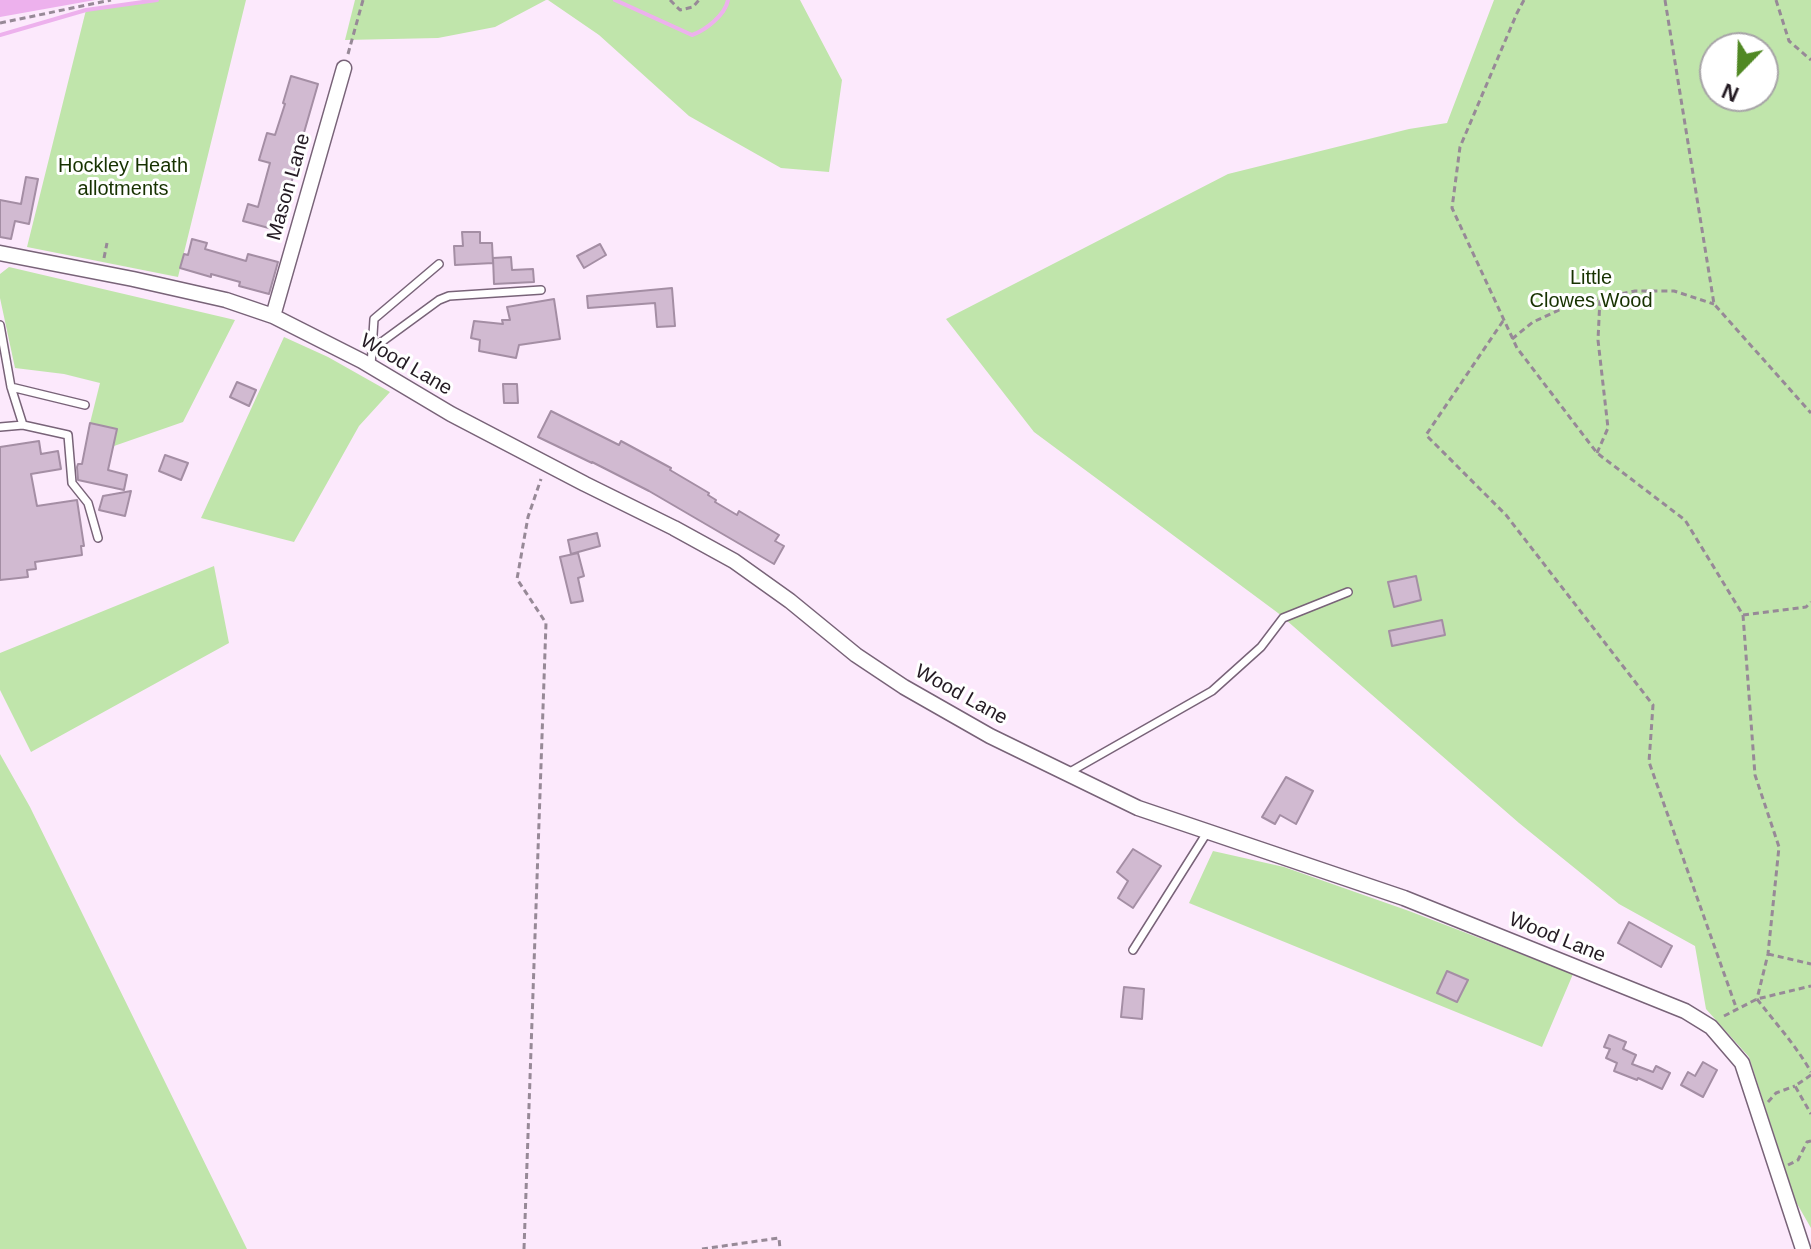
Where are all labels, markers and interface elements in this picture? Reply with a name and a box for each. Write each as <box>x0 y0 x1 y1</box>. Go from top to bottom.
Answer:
north arrow <box>1699 32 1779 112</box>
text: N <box>1718 78 1742 107</box>
street label: Mason Lane <box>262 131 316 243</box>
park label: Hockley Heath allotments <box>58 154 188 201</box>
park label: Little Clowes Wood <box>1529 266 1653 313</box>
street label: Wood Lane <box>356 329 456 401</box>
street label: Wood Lane <box>911 660 1011 730</box>
street label: Wood Lane <box>1505 908 1609 968</box>

